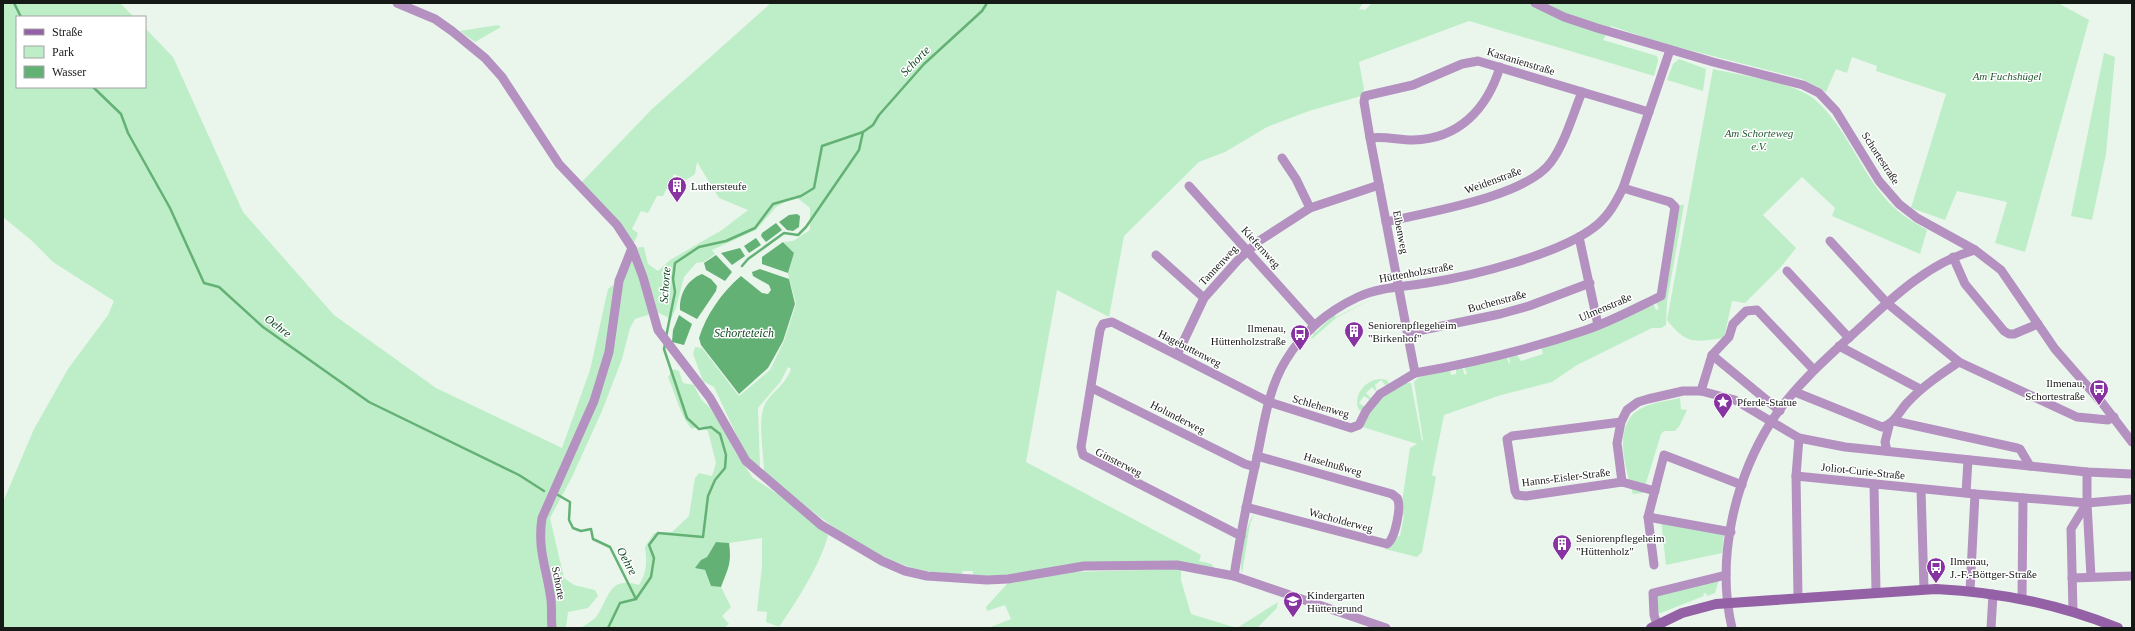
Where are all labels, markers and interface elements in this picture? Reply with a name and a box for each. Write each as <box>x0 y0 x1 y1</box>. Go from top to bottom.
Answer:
legend <box>16 16 146 88</box>
text: Straße <box>52 25 83 39</box>
water label: Schorte <box>897 42 933 79</box>
text: Park <box>52 45 74 59</box>
street label: Kastanienstraße <box>1486 45 1556 77</box>
text: Wasser <box>52 65 86 79</box>
park label: Am Fuchshügel <box>1972 70 2041 82</box>
park label: Am Schorteweg e.V. <box>1724 127 1794 152</box>
street label: Schortestraße <box>1860 130 1902 186</box>
street label: Weidenstraße <box>1463 164 1523 196</box>
building icon: Luthersteufe <box>666 175 688 203</box>
place label: Luthersteufe <box>691 180 747 192</box>
street label: Eibenweg <box>1391 209 1411 255</box>
street label: Kiefernweg <box>1239 224 1283 271</box>
street label: Tannenweg <box>1196 242 1240 288</box>
street label: Hüttenholzstraße <box>1378 260 1454 284</box>
water label: Schorte <box>656 265 674 304</box>
street label: Buchenstraße <box>1467 287 1528 315</box>
street label: Ulmenstraße <box>1577 290 1633 324</box>
water label: Oehre <box>262 312 295 341</box>
place label: Seniorenpflegeheim "Birkenhof" <box>1368 319 1457 344</box>
building icon: Seniorenpflegeheim "Birkenhof" <box>1343 320 1365 348</box>
place label: Ilmenau, Hüttenholzstraße <box>1211 322 1286 347</box>
bus stop icon: Ilmenau, Hüttenholzstraße <box>1289 323 1311 351</box>
water label: Schorteteich <box>714 326 774 340</box>
street label: Hagebuttenweg <box>1157 327 1224 369</box>
place label: Ilmenau, Schortestraße <box>2025 377 2085 402</box>
bus stop icon: Ilmenau, Schortestraße <box>2088 378 2110 406</box>
place icon: Pferde-Statue <box>1712 391 1734 419</box>
street label: Schlehenweg <box>1291 392 1351 420</box>
place label: Pferde-Statue <box>1737 396 1797 408</box>
street label: Holunderweg <box>1149 398 1208 436</box>
street label: Ginsterweg <box>1094 445 1145 479</box>
street label: Haselnußweg <box>1303 450 1364 478</box>
street label: Joliot-Curie-Straße <box>1820 461 1906 481</box>
street label: Hanns-Eisler-Straße <box>1521 466 1611 488</box>
street label: Wacholderweg <box>1308 506 1375 534</box>
place label: Seniorenpflegeheim "Hüttenholz" <box>1576 532 1665 557</box>
building icon: Seniorenpflegeheim "Hüttenholz" <box>1551 533 1573 561</box>
water label: Oehre <box>614 545 640 578</box>
place label: Ilmenau, J.-F.-Böttger-Straße <box>1950 555 2037 580</box>
bus stop icon: Ilmenau, J.-F.-Böttger-Straße <box>1925 556 1947 584</box>
street label: Schorte <box>550 565 568 601</box>
place label: Kindergarten Hüttengrund <box>1307 589 1365 614</box>
school or university icon: Kindergarten Hüttengrund <box>1282 590 1304 618</box>

